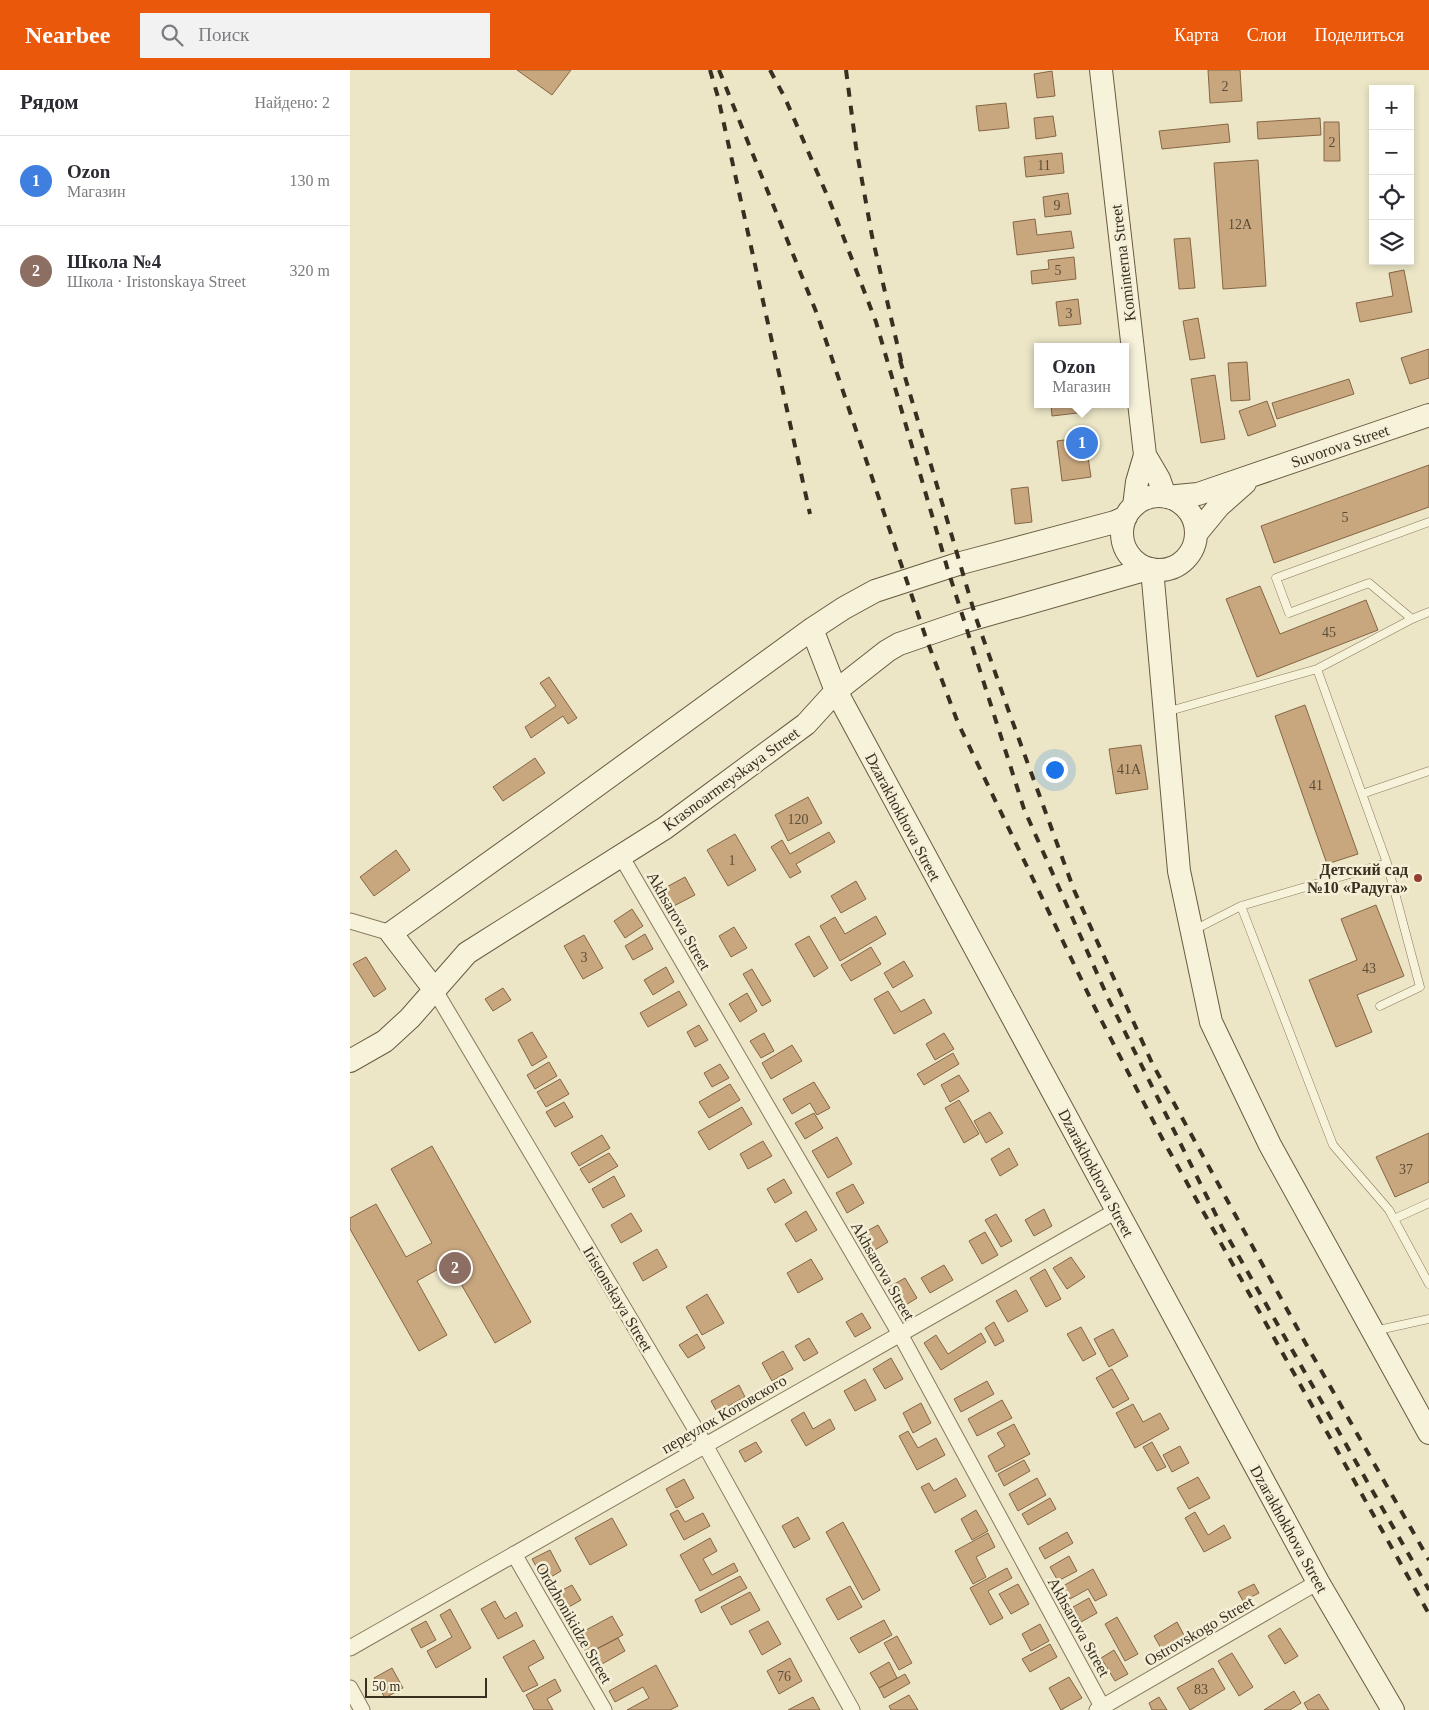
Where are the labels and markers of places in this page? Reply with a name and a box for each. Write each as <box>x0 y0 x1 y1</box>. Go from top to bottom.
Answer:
pin: 1 <box>1066 424 1098 462</box>
place label: Детский сад №10 «Радуга» <box>1307 861 1408 897</box>
marker: Детский сад №10 «Радуга» <box>1412 872 1424 884</box>
pin: 2 <box>439 1249 471 1287</box>

